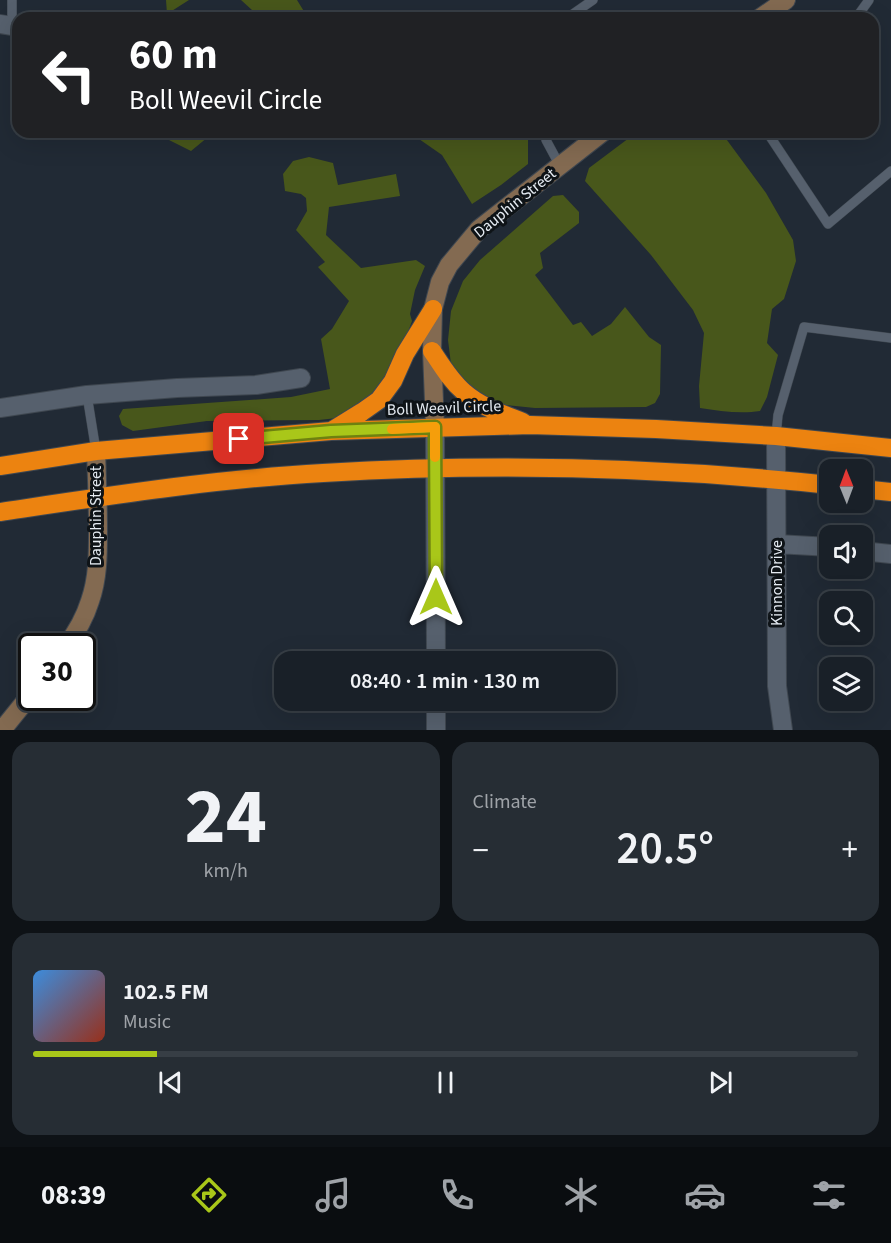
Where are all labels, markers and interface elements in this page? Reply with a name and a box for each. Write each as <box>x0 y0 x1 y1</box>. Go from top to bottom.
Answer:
text: 60 m <box>129 25 218 85</box>
icon: left <box>30 36 108 114</box>
text: Boll Weevil Circle <box>129 81 322 120</box>
street label: Dauphin Street <box>469 163 561 243</box>
street label: Boll Weevil Circle <box>386 395 502 421</box>
pin <box>213 413 264 464</box>
icon: arrive <box>222 422 255 455</box>
north arrow <box>819 459 873 513</box>
map controls <box>819 459 873 711</box>
street label: Dauphin Street <box>85 465 107 566</box>
button: sound <box>819 525 873 579</box>
street label: Kinnon Drive <box>766 540 788 626</box>
position arrow <box>404 565 468 629</box>
button: search <box>819 591 873 645</box>
speed limit sign: 30 <box>18 633 96 711</box>
button: layers <box>819 657 873 711</box>
text: 08:40 · 1 min · 130 m <box>350 665 540 697</box>
text: 24 <box>185 762 267 873</box>
text: Climate <box>473 788 537 816</box>
text: 20.5° <box>617 817 714 881</box>
text: − <box>473 827 489 874</box>
text: + <box>842 827 858 874</box>
text: km/h <box>204 857 248 885</box>
text: 102.5 FM <box>123 976 209 1008</box>
text: Music <box>123 1008 171 1036</box>
icon: previous <box>154 1066 187 1099</box>
icon: pause <box>429 1066 462 1099</box>
icon: next <box>704 1066 737 1099</box>
icon: directions <box>188 1174 230 1216</box>
icon: music <box>312 1174 354 1216</box>
icon: phone <box>436 1174 478 1216</box>
icon: climate <box>560 1174 602 1216</box>
icon: car <box>684 1174 726 1216</box>
icon: filters <box>808 1174 850 1216</box>
text: 08:39 <box>41 1176 106 1215</box>

